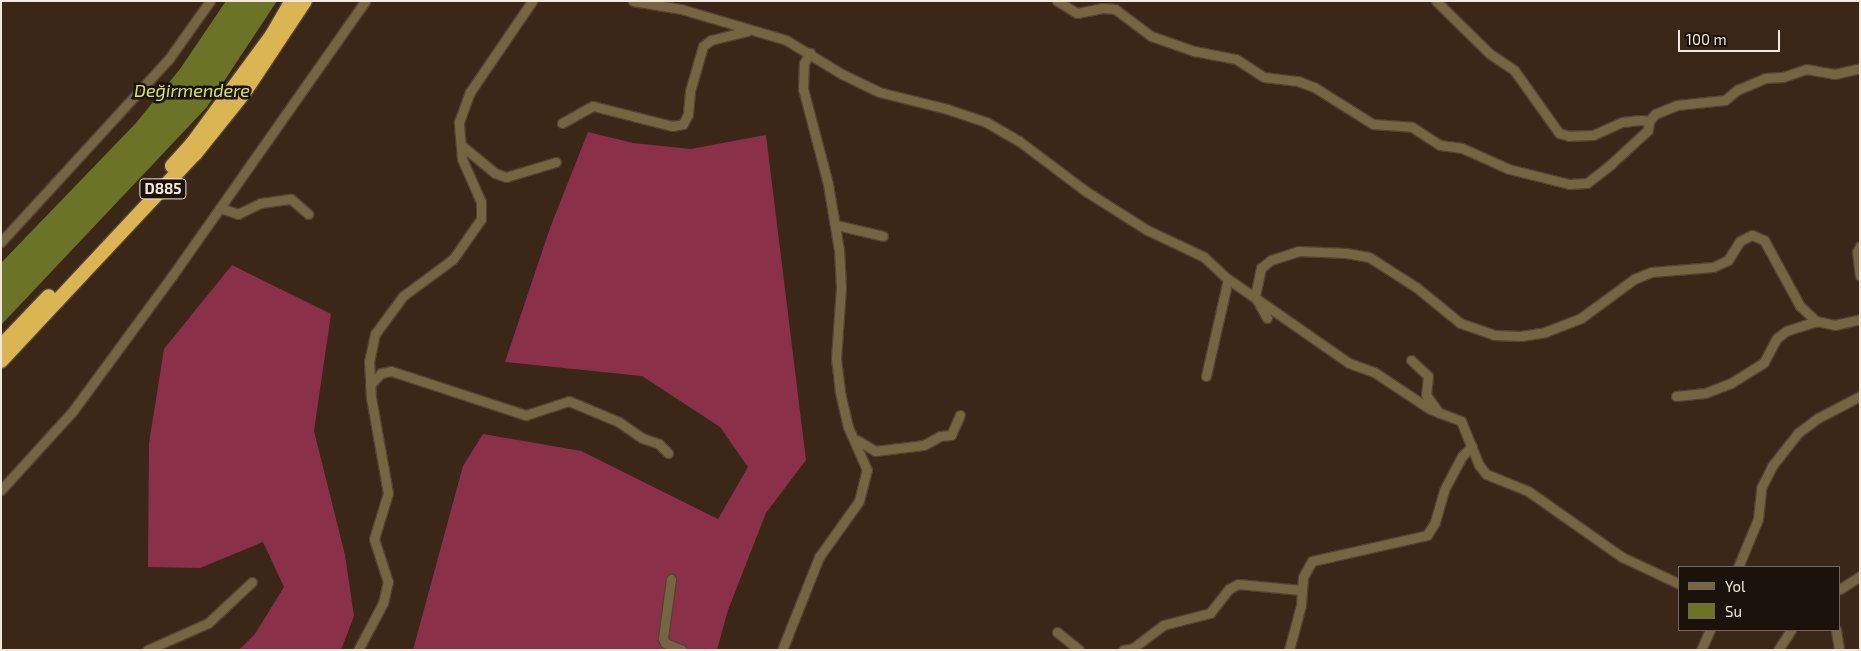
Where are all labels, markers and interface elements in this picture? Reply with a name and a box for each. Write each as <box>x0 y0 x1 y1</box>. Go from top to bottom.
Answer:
scale bar <box>1681 20 1784 52</box>
text: 100 m <box>1686 30 1727 48</box>
water label: Değirmendere <box>134 79 250 101</box>
road number: D885 <box>139 176 187 202</box>
legend <box>1678 566 1841 631</box>
text: Yol <box>1725 577 1746 595</box>
text: Su <box>1725 602 1742 620</box>

